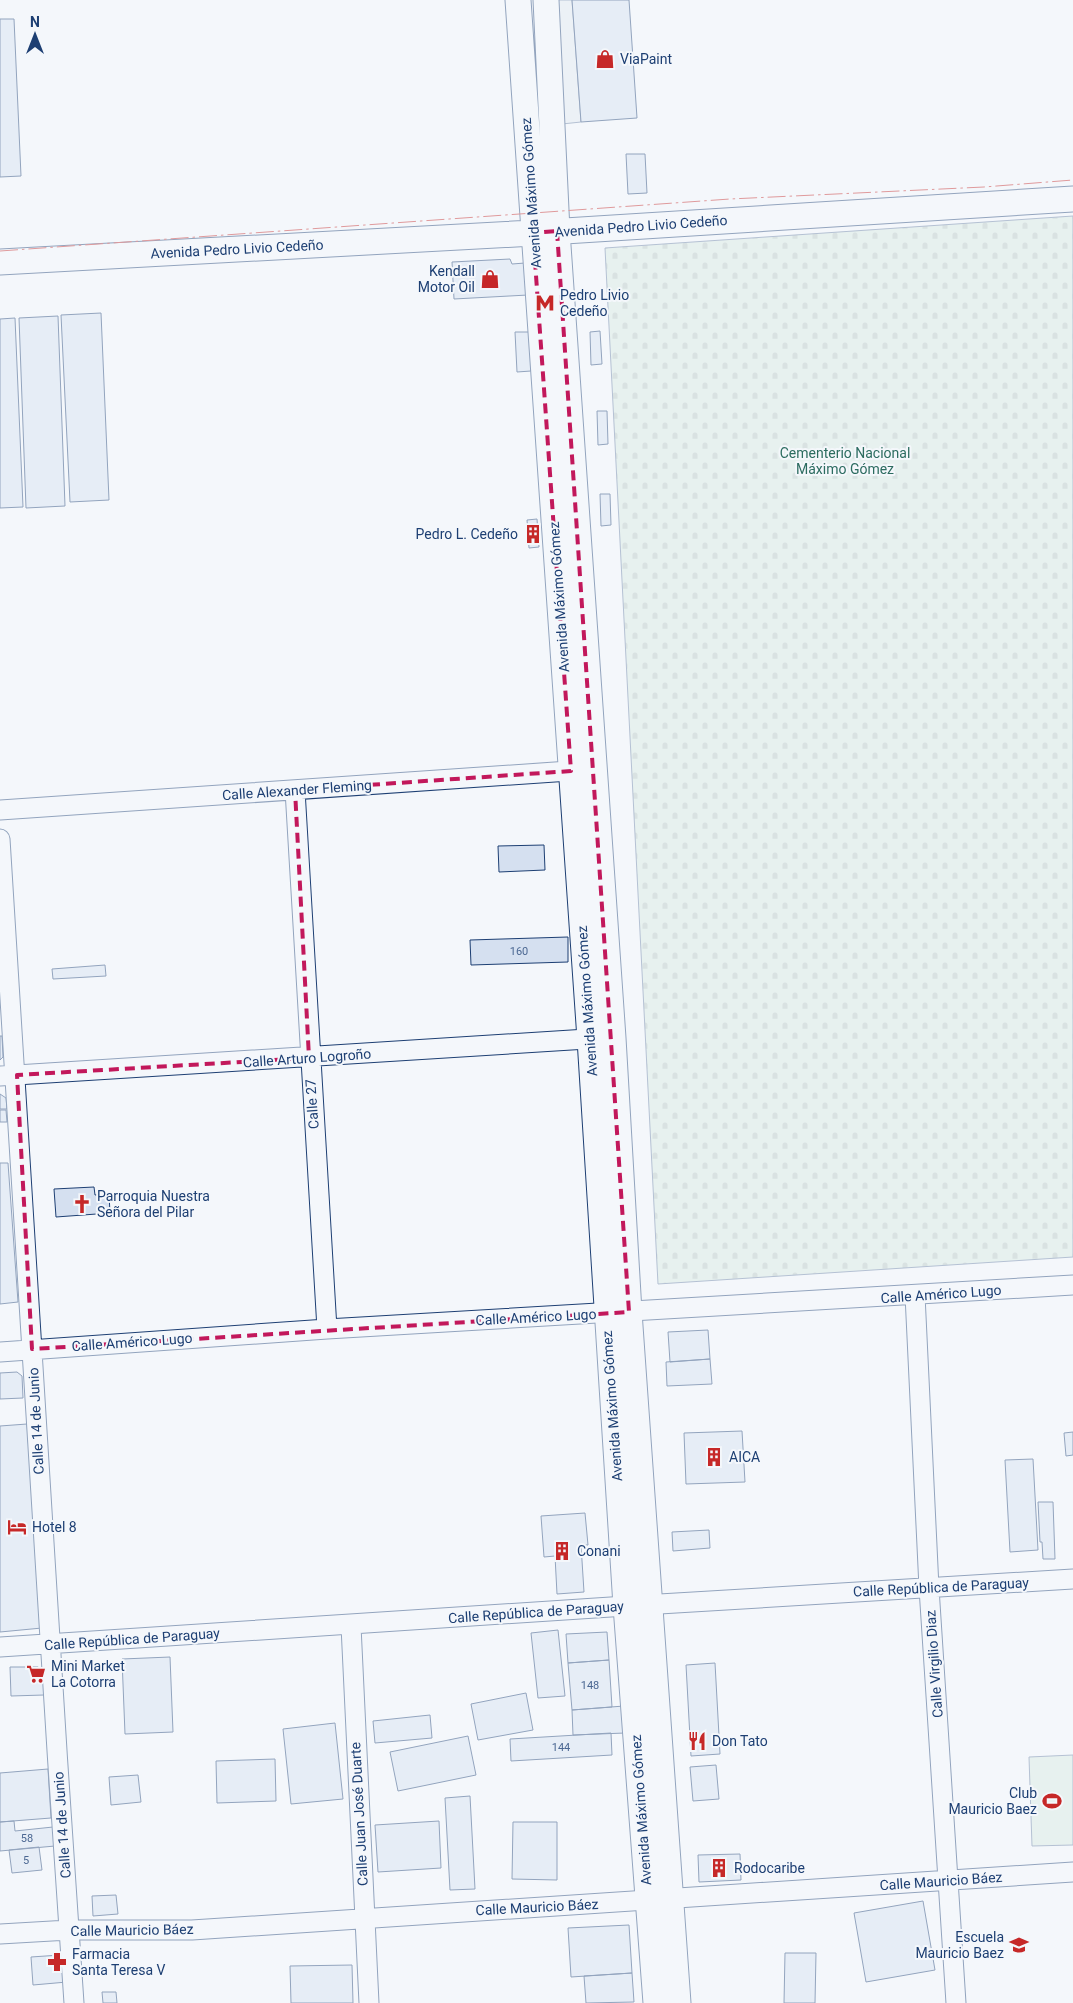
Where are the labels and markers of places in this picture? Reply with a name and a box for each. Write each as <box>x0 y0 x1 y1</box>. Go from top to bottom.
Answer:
shop icon: ViaPaint <box>594 48 616 70</box>
place label: ViaPaint <box>620 51 672 67</box>
place label: Kendall Motor Oil <box>418 263 475 295</box>
shop icon: Kendall Motor Oil <box>479 268 501 290</box>
place label: Pedro Livio Cedeño <box>560 287 629 319</box>
metro station icon: Pedro Livio Cedeño <box>534 292 556 314</box>
building icon: Pedro L. Cedeño <box>522 523 544 545</box>
place label: Pedro L. Cedeño <box>416 526 518 542</box>
place label: Parroquia Nuestra Señora del Pilar <box>97 1188 210 1220</box>
church icon: Parroquia Nuestra Señora del Pilar <box>71 1193 93 1215</box>
building icon: AICA <box>703 1446 725 1468</box>
place label: AICA <box>729 1449 760 1465</box>
hotel icon: Hotel 8 <box>6 1516 28 1538</box>
place label: Hotel 8 <box>32 1519 77 1535</box>
building icon: Conani <box>551 1540 573 1562</box>
place label: Conani <box>577 1543 621 1559</box>
place label: Mini Market La Cotorra <box>51 1658 125 1690</box>
supermarket icon: Mini Market La Cotorra <box>25 1663 47 1685</box>
restaurant icon: Don Tato <box>686 1730 708 1752</box>
place label: Don Tato <box>712 1733 768 1749</box>
place label: Club Mauricio Baez <box>948 1785 1037 1817</box>
sports icon: Club Mauricio Baez <box>1041 1790 1063 1812</box>
building icon: Rodocaribe <box>708 1857 730 1879</box>
place label: Rodocaribe <box>734 1860 805 1876</box>
place label: Escuela Mauricio Baez <box>915 1929 1004 1961</box>
school or university icon: Escuela Mauricio Baez <box>1008 1934 1030 1956</box>
place label: Farmacia Santa Teresa V <box>72 1946 166 1978</box>
pharmacy icon: Farmacia Santa Teresa V <box>46 1951 68 1973</box>

